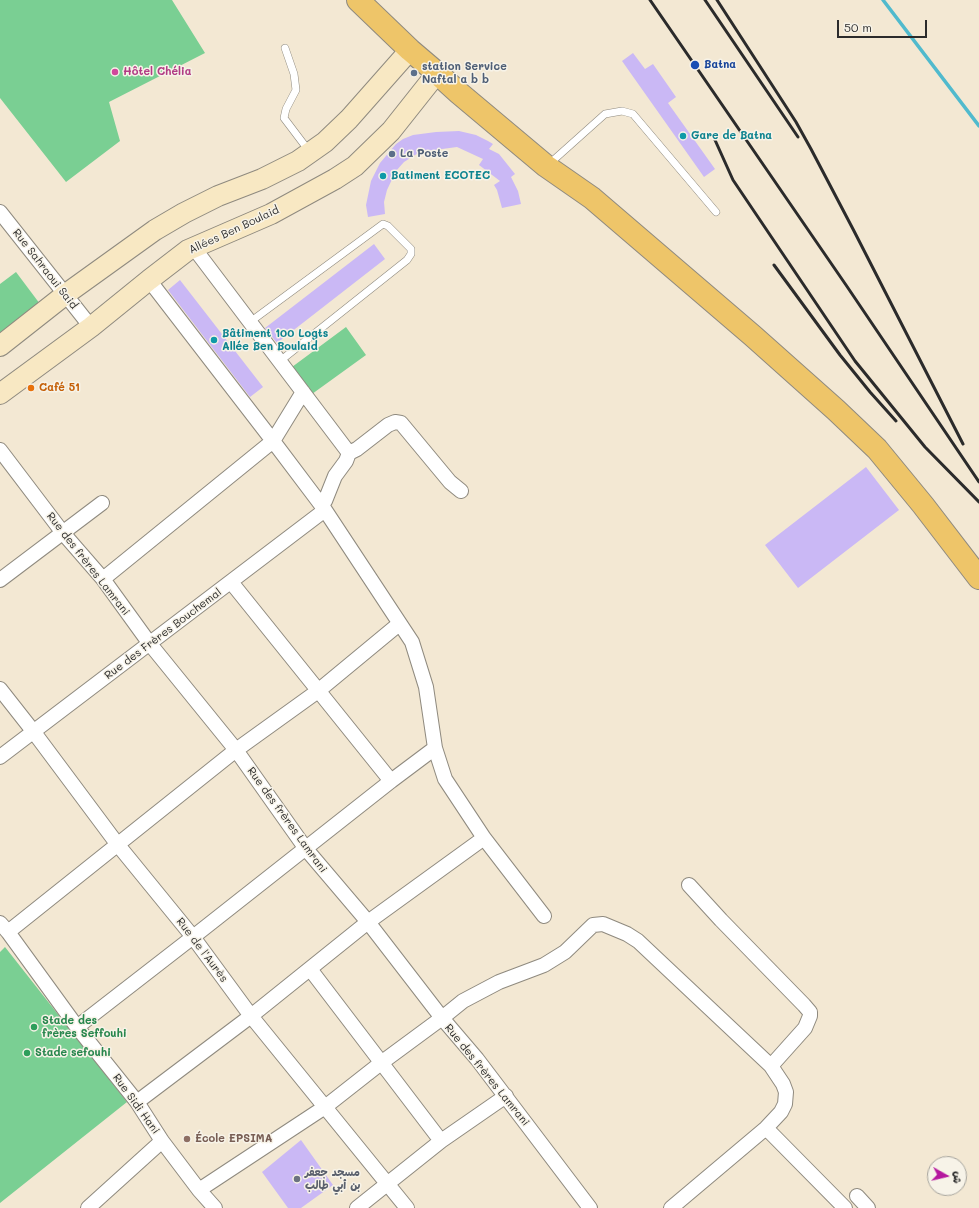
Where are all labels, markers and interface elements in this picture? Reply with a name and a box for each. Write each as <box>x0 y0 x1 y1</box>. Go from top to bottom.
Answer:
scale bar <box>839 12 929 38</box>
text: 50 m <box>844 19 872 35</box>
place label: Batna <box>704 58 736 72</box>
marker: Batna <box>689 59 701 71</box>
place label: station Service Naftal a b b <box>422 60 507 86</box>
place label: Hôtel Chélia <box>123 65 191 79</box>
marker: Hôtel Chélia <box>110 67 120 77</box>
marker: station Service Naftal a b b <box>409 68 419 78</box>
place label: Gare de Batna <box>691 129 772 143</box>
marker: Gare de Batna <box>678 131 688 141</box>
place label: La Poste <box>400 147 448 161</box>
marker: La Poste <box>387 149 397 159</box>
place label: Batiment ECOTEC <box>391 169 490 183</box>
marker: Batiment ECOTEC <box>378 171 388 181</box>
street label: Allées Ben Boulaid <box>187 203 281 257</box>
street label: Rue Sahraoui Said <box>10 226 80 312</box>
place label: Bâtiment 100 Logts Allée Ben Boulaid <box>222 327 328 353</box>
marker: Bâtiment 100 Logts Allée Ben Boulaid <box>209 335 219 345</box>
place label: Café 51 <box>39 381 80 395</box>
marker: Café 51 <box>26 383 36 393</box>
street label: Rue des frères Lamrani <box>44 510 132 618</box>
street label: Rue des Frères Bouchemal <box>102 586 224 682</box>
street label: Rue des frères Lamrani <box>244 765 330 875</box>
street label: Rue de l'Aurès <box>173 915 231 985</box>
place label: Stade des frères Seffouhi <box>42 1014 127 1040</box>
street label: Rue des frères Lamrani <box>442 1021 532 1129</box>
marker: Stade des frères Seffouhi <box>29 1022 39 1032</box>
place label: Stade sefouhi <box>35 1046 111 1060</box>
marker: Stade sefouhi <box>22 1048 32 1058</box>
street label: Rue Sidi Hani <box>110 1071 162 1137</box>
place label: École EPSIMA <box>195 1132 272 1146</box>
marker: École EPSIMA <box>182 1134 192 1144</box>
north arrow <box>927 1156 967 1196</box>
place label: مسجد جعفر بن أبي طالب <box>305 1166 361 1192</box>
text: ش <box>950 1171 967 1185</box>
marker: مسجد جعفر بن أبي طالب <box>292 1174 302 1184</box>

